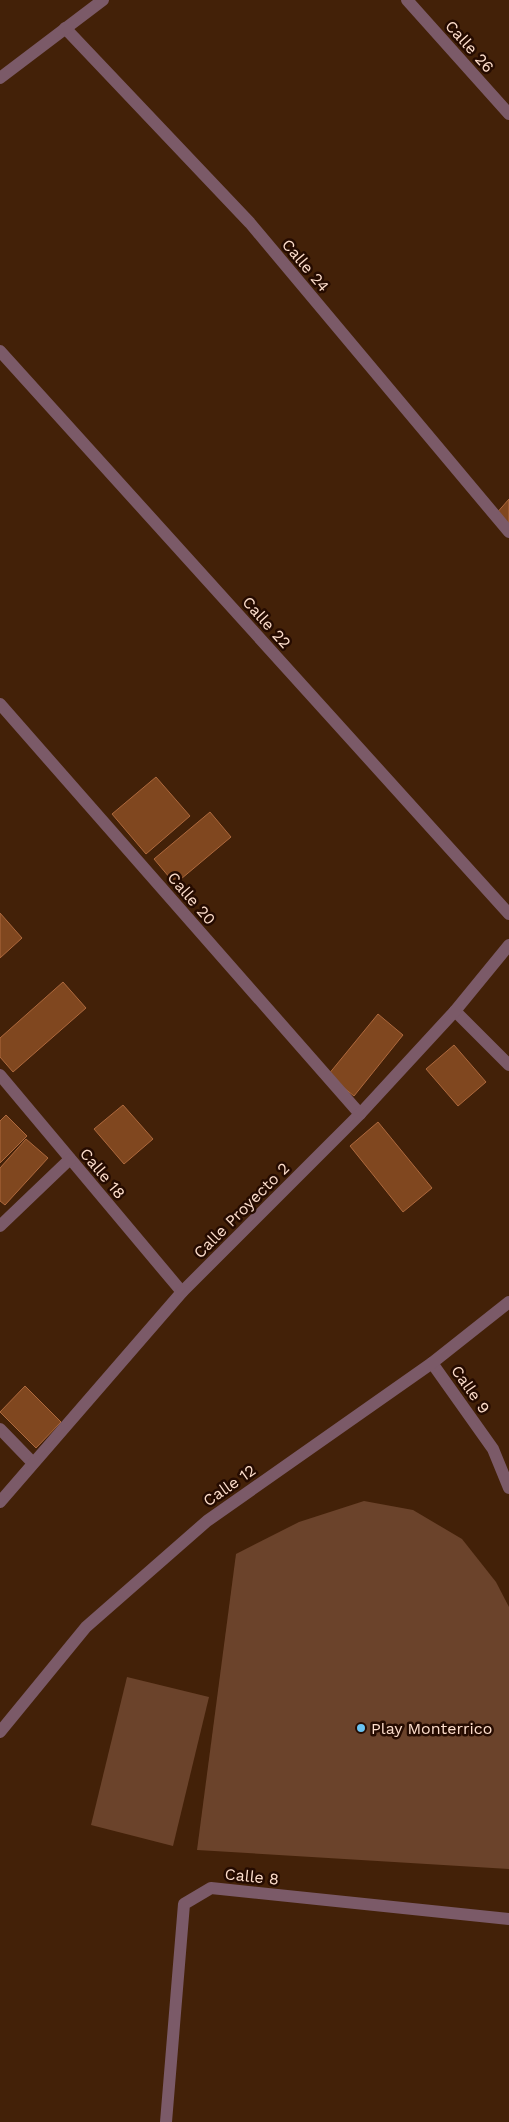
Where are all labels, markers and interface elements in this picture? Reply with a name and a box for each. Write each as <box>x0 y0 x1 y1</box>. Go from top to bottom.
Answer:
street label: Calle 26 <box>441 16 498 76</box>
street label: Calle 24 <box>278 235 333 296</box>
street label: Calle 22 <box>238 593 295 652</box>
street label: Calle 20 <box>164 868 220 929</box>
street label: Calle 18 <box>76 1144 129 1203</box>
street label: Calle Proyecto 2 <box>190 1159 293 1262</box>
street label: Calle 9 <box>447 1362 494 1417</box>
street label: Calle 12 <box>199 1460 259 1510</box>
place label: Play Monterrico <box>371 1719 492 1738</box>
marker: Play Monterrico <box>355 1722 367 1734</box>
street label: Calle 8 <box>224 1864 280 1889</box>

